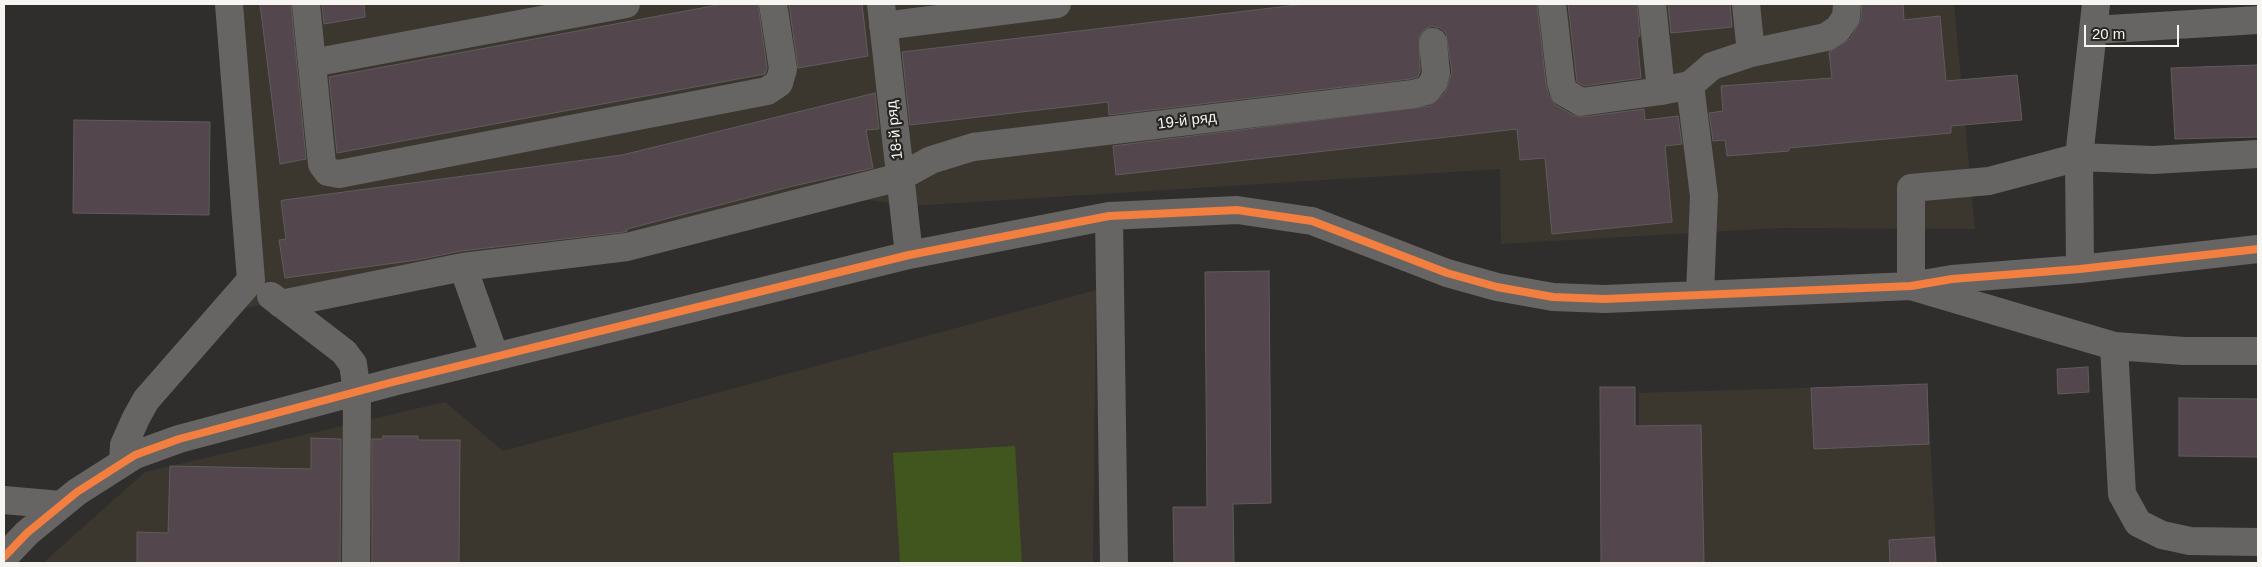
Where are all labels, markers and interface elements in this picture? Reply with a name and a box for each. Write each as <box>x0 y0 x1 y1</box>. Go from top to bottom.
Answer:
scale bar <box>2087 15 2182 47</box>
text: 20 m <box>2092 25 2125 42</box>
street label: 18-й ряд <box>883 100 907 160</box>
street label: 19-й ряд <box>1156 108 1218 134</box>

